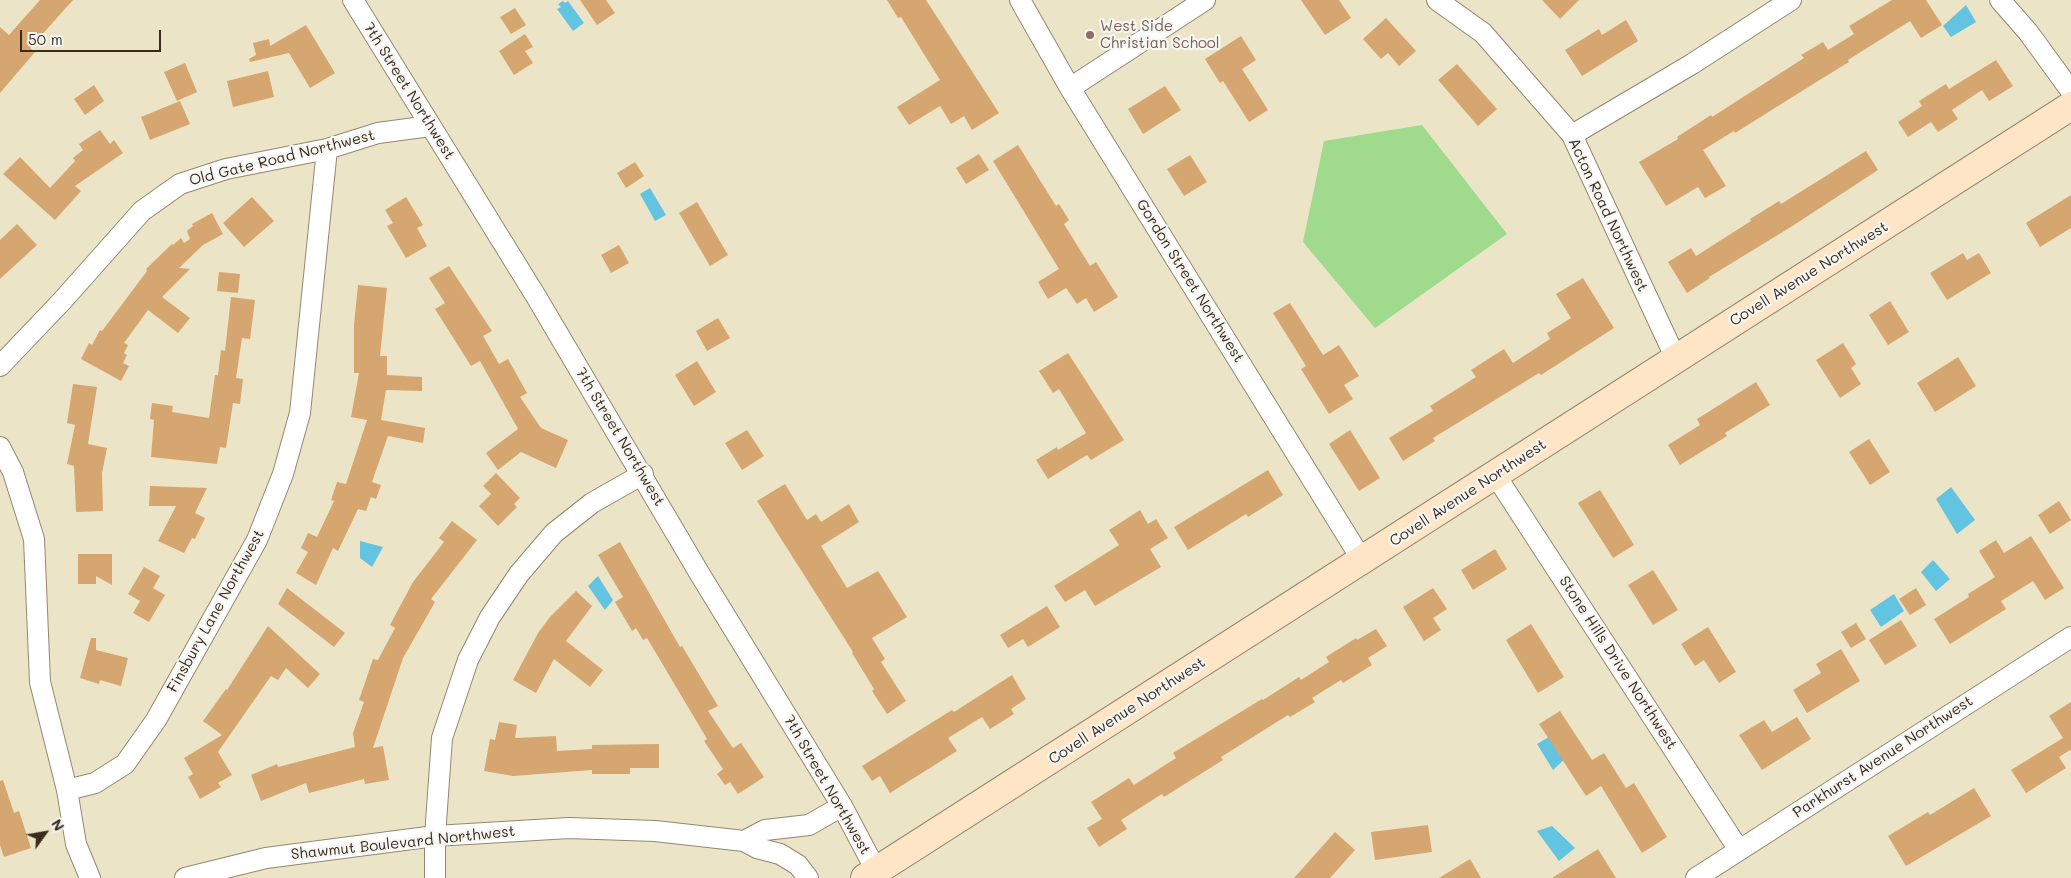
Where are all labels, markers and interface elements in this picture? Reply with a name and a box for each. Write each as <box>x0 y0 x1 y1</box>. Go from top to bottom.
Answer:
place label: West Side Christian School <box>1100 17 1220 52</box>
street label: 7th Street Northwest <box>359 19 459 163</box>
scale bar <box>22 20 164 52</box>
text: 50 m <box>28 29 63 49</box>
marker: West Side Christian School <box>1084 29 1096 41</box>
street label: Old Gate Road Northwest <box>187 126 377 190</box>
street label: Acton Road Northwest <box>1564 135 1652 295</box>
street label: Gordon Street Northwest <box>1132 196 1248 366</box>
street label: Covell Avenue Northwest <box>1727 218 1891 330</box>
street label: 7th Street Northwest <box>572 365 668 509</box>
street label: Covell Avenue Northwest <box>1386 436 1550 550</box>
street label: Finsbury Lane Northwest <box>164 526 268 696</box>
street label: Stone Hills Drive Northwest <box>1555 573 1681 753</box>
street label: Covell Avenue Northwest <box>1045 654 1209 768</box>
street label: Parkhurst Avenue Northwest <box>1790 692 1976 822</box>
street label: 7th Street Northwest <box>780 712 874 858</box>
north arrow <box>20 808 70 858</box>
text: N <box>47 815 69 834</box>
street label: Shawmut Boulevard Northwest <box>290 822 516 864</box>

